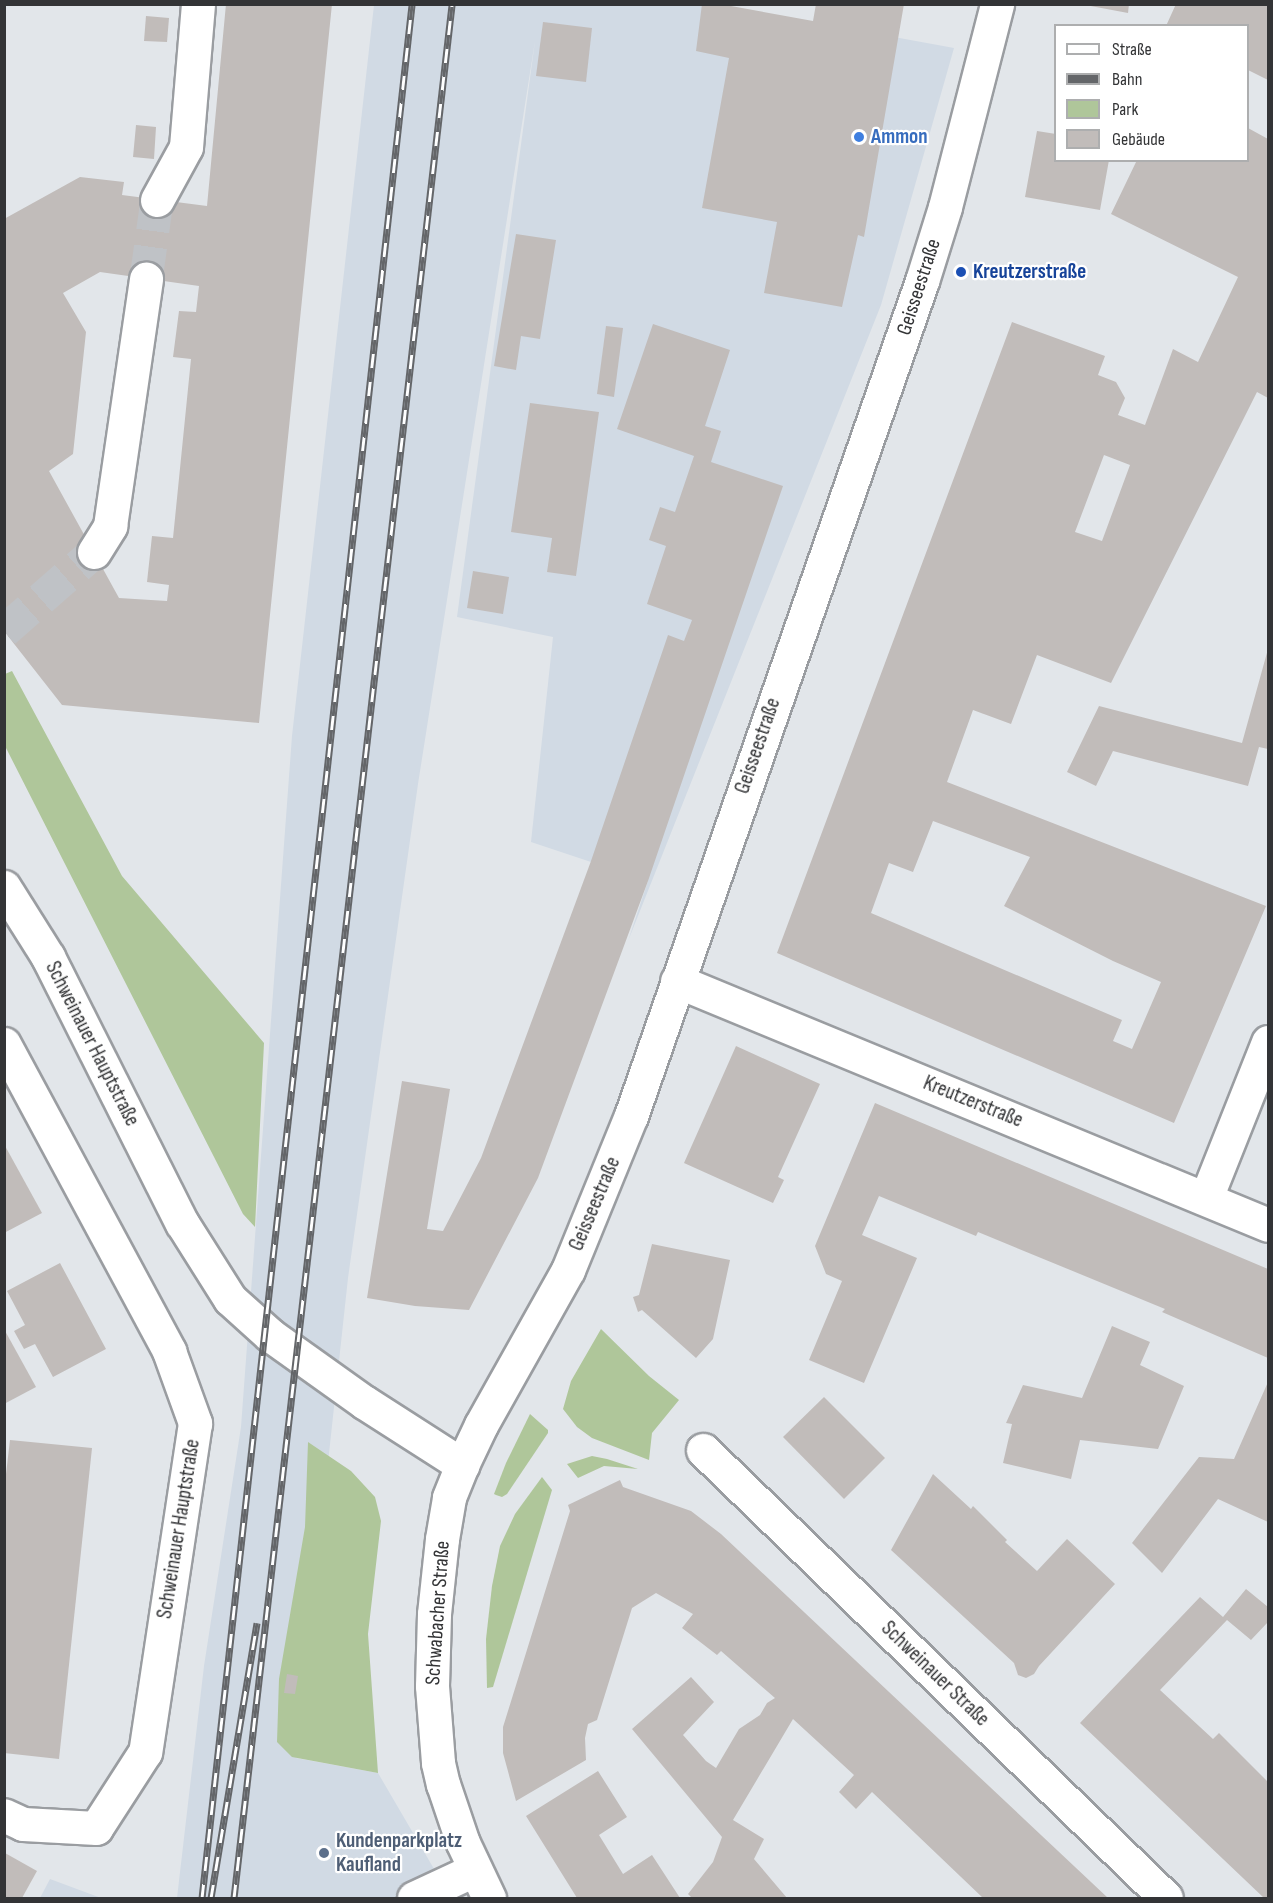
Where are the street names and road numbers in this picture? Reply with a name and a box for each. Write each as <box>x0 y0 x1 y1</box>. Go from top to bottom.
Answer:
street label: Geisseestraße <box>892 236 946 338</box>
street label: Geisseestraße <box>730 695 786 797</box>
street label: Schweinauer Hauptstraße <box>40 957 144 1131</box>
street label: Kreutzerstraße <box>919 1071 1027 1133</box>
street label: Geisseestraße <box>564 1153 626 1255</box>
street label: Schweinauer Hauptstraße <box>152 1437 206 1621</box>
street label: Schwabacher Straße <box>420 1540 456 1686</box>
street label: Schweinauer Straße <box>876 1616 994 1732</box>

